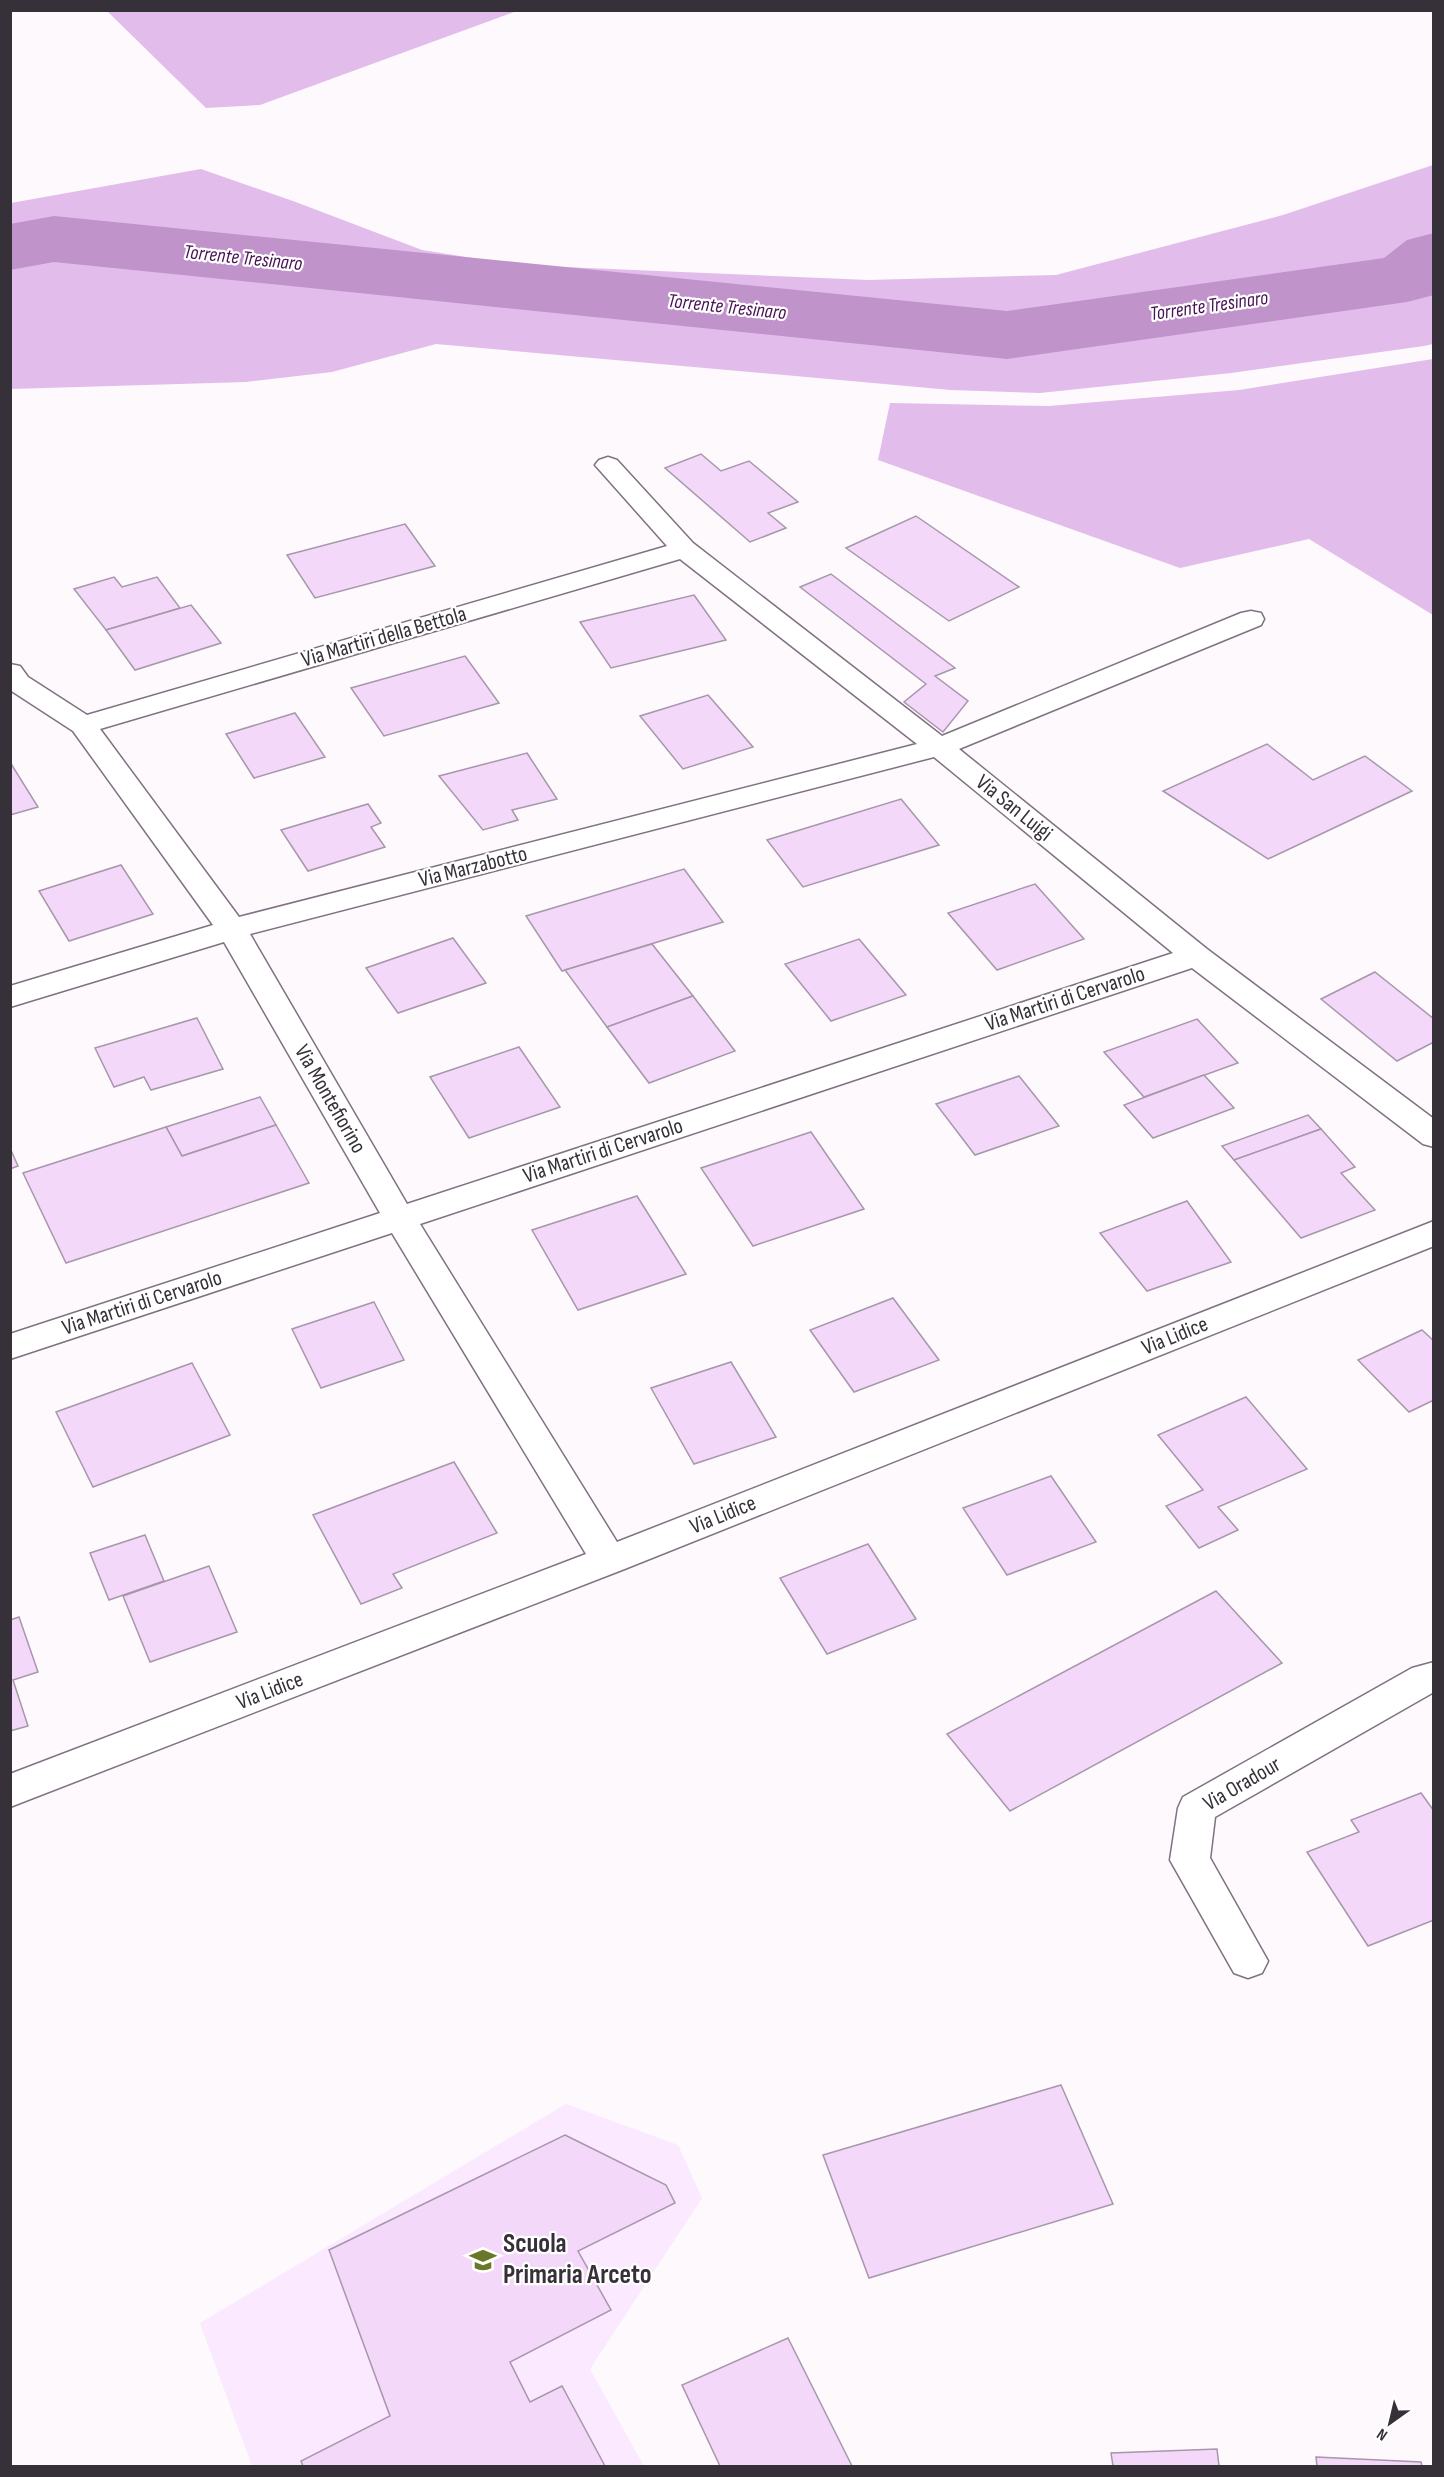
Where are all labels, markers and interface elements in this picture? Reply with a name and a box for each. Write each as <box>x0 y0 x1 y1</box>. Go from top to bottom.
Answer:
water label: Torrente Tresinaro <box>183 240 303 276</box>
water label: Torrente Tresinaro <box>1148 286 1270 326</box>
water label: Torrente Tresinaro <box>667 289 787 325</box>
street label: Via Martiri della Bettola <box>298 601 470 673</box>
street label: Via San Luigi <box>970 769 1058 847</box>
street label: Via Marzabotto <box>416 840 530 894</box>
street label: Via Martiri di Cervarolo <box>982 960 1148 1038</box>
street label: Via Montefiorino <box>288 1040 372 1158</box>
street label: Via Martiri di Cervarolo <box>520 1112 686 1190</box>
street label: Via Martiri di Cervarolo <box>59 1264 225 1342</box>
street label: Via Lidice <box>1138 1311 1212 1361</box>
street label: Via Lidice <box>686 1490 760 1540</box>
street label: Via Lidice <box>233 1666 307 1716</box>
street label: Via Oradour <box>1198 1751 1286 1817</box>
place label: Scuola Primaria Arceto <box>503 2228 652 2291</box>
school or university icon: Scuola Primaria Arceto <box>468 2245 498 2275</box>
north arrow <box>1360 2393 1420 2453</box>
text: N <box>1374 2424 1391 2444</box>

